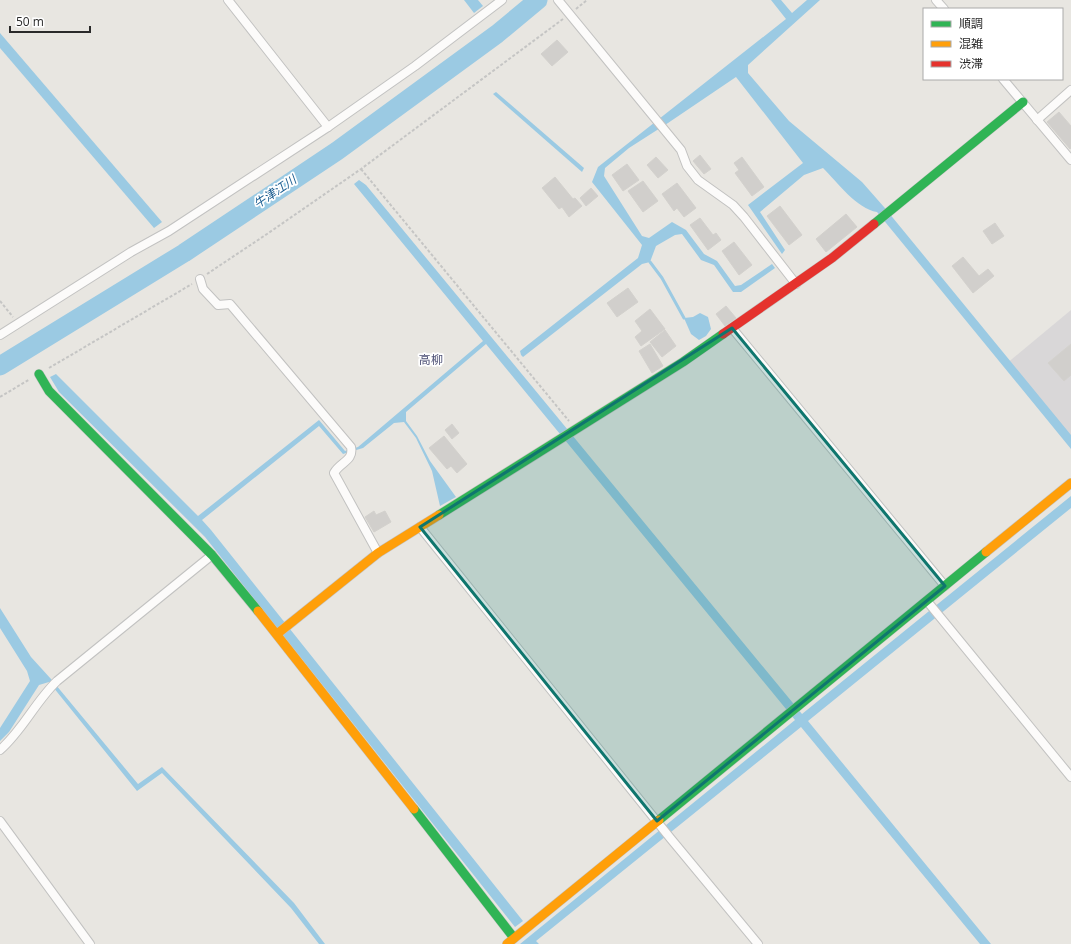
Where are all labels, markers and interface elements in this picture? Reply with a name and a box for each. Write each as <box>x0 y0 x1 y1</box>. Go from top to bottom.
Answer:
scale bar <box>10 8 90 34</box>
legend <box>923 8 1063 80</box>
text: 50 m <box>16 13 44 30</box>
text: 順調 <box>959 15 983 32</box>
text: 混雑 <box>959 35 983 52</box>
text: 渋滞 <box>959 55 983 72</box>
water label: 牛津江川 <box>250 170 301 212</box>
district label: 高柳 <box>419 351 443 368</box>

